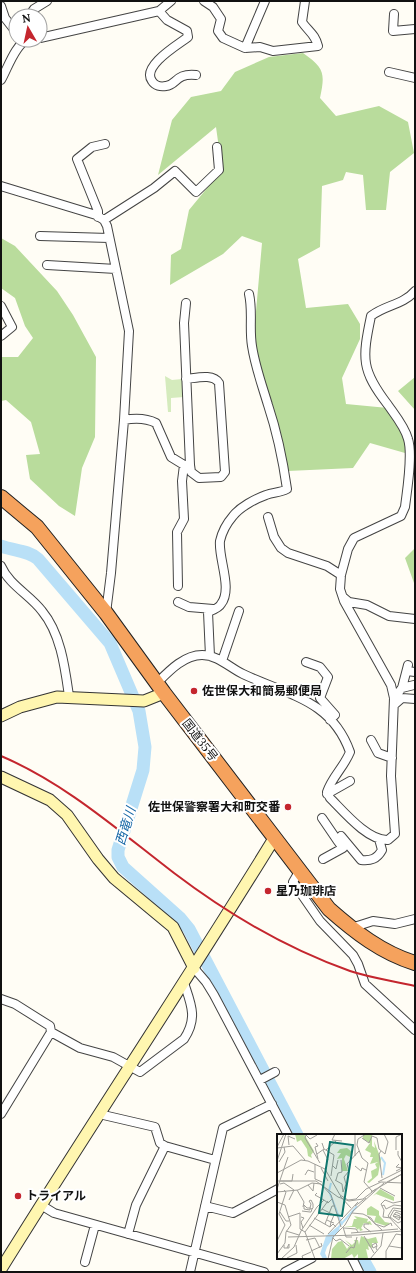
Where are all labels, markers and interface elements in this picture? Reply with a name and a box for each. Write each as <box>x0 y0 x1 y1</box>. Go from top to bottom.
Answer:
north arrow <box>8 8 48 48</box>
text: N <box>21 10 32 26</box>
place label: 佐世保大和簡易郵便局 <box>202 683 322 698</box>
marker: 佐世保大和簡易郵便局 <box>189 686 199 696</box>
street label: 国道35号 <box>179 716 221 764</box>
place label: 佐世保警察署大和町交番 <box>148 799 281 814</box>
marker: 佐世保警察署大和町交番 <box>283 802 293 812</box>
water label: 西竜川 <box>112 803 140 847</box>
place label: 星乃珈琲店 <box>276 883 336 898</box>
marker: 星乃珈琲店 <box>263 886 273 896</box>
inset map <box>277 1134 402 1259</box>
place label: トライアル <box>26 1188 86 1203</box>
marker: トライアル <box>13 1191 23 1201</box>

